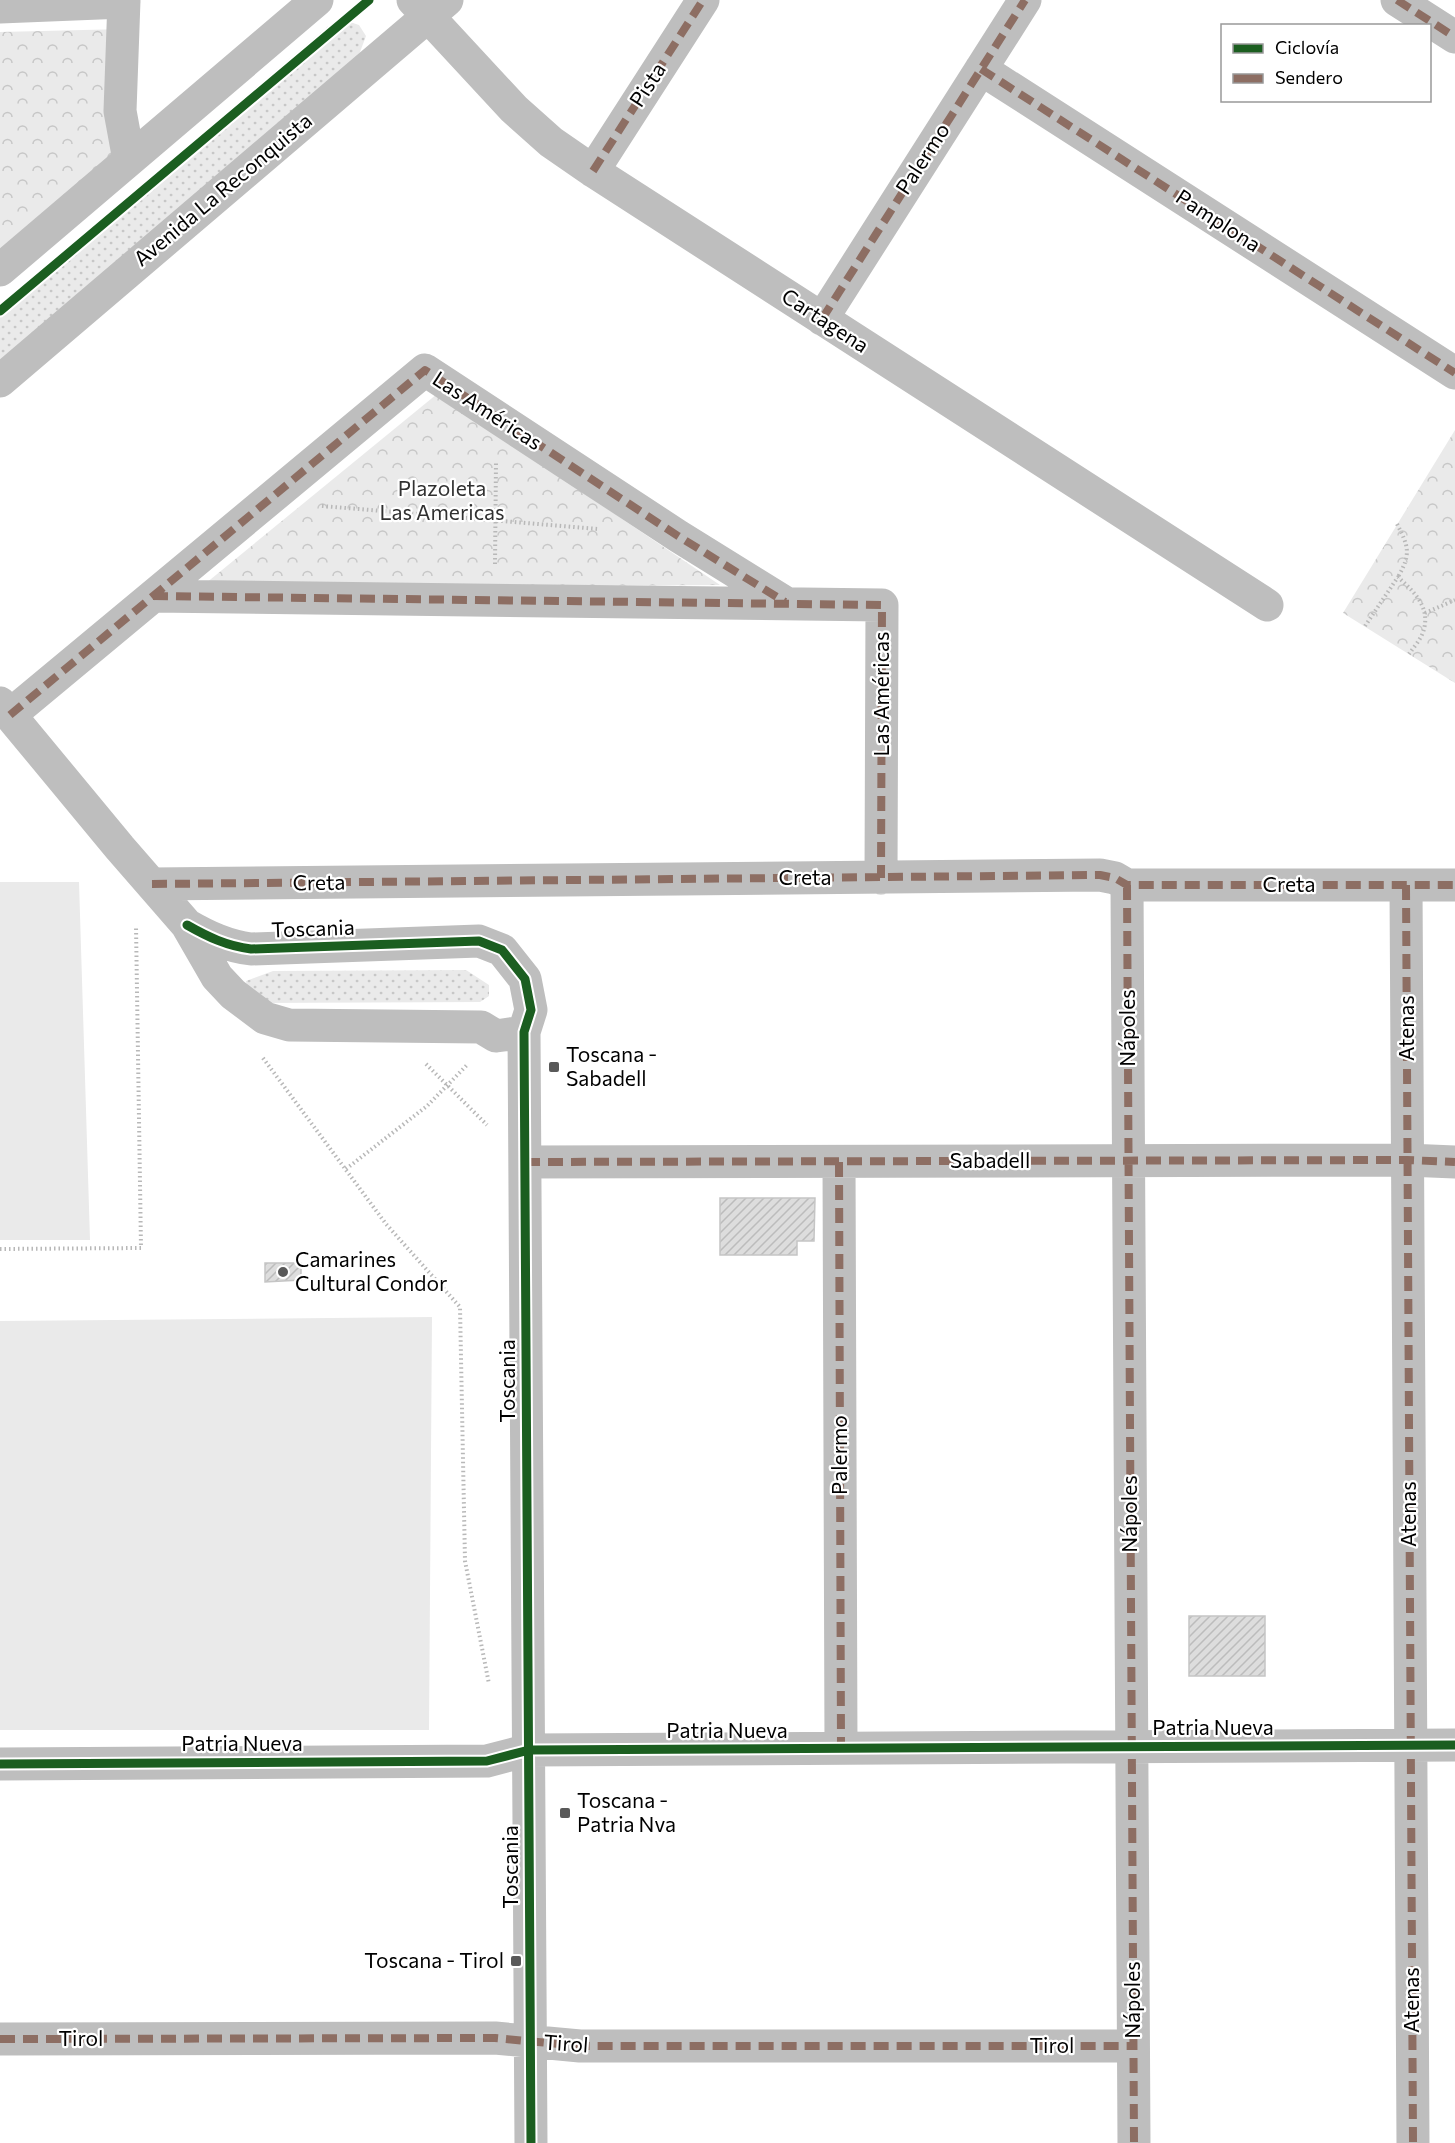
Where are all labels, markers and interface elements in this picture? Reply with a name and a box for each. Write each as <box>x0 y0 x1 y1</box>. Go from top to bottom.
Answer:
legend <box>1221 24 1431 102</box>
text: Ciclovía <box>1275 36 1339 58</box>
street label: Pista <box>623 57 670 111</box>
text: Sendero <box>1275 66 1343 88</box>
street label: Avenida La Reconquista <box>128 107 316 271</box>
street label: Palermo <box>890 118 954 198</box>
street label: Pamplona <box>1172 183 1266 256</box>
street label: Cartagena <box>778 282 874 357</box>
street label: Las Américas <box>429 365 547 454</box>
park label: Plazoleta Las Americas <box>379 475 505 524</box>
street label: Las Américas <box>868 631 893 757</box>
street label: Creta <box>779 864 831 889</box>
street label: Creta <box>292 869 346 894</box>
street label: Creta <box>1263 871 1315 896</box>
street label: Toscania <box>271 914 355 941</box>
street label: Nápoles <box>1114 989 1139 1067</box>
street label: Atenas <box>1393 995 1418 1061</box>
place label: Toscana - Sabadell <box>566 1041 657 1090</box>
marker: Toscana - Sabadell <box>547 1060 561 1074</box>
street label: Sabadell <box>950 1147 1030 1172</box>
place label: Camarines Cultural Condor <box>295 1246 447 1295</box>
marker: Camarines Cultural Condor <box>276 1265 290 1279</box>
street label: Toscania <box>494 1339 519 1423</box>
street label: Palermo <box>826 1415 851 1495</box>
street label: Nápoles <box>1116 1475 1141 1553</box>
street label: Atenas <box>1395 1481 1420 1547</box>
street label: Patria Nueva <box>1152 1714 1274 1739</box>
street label: Patria Nueva <box>666 1717 788 1742</box>
street label: Patria Nueva <box>181 1730 303 1755</box>
place label: Toscana - Patria Nva <box>577 1787 676 1836</box>
marker: Toscana - Patria Nva <box>558 1806 572 1820</box>
street label: Toscania <box>497 1825 522 1909</box>
place label: Toscana - Tirol <box>364 1947 504 1972</box>
marker: Toscana - Tirol <box>509 1954 523 1968</box>
street label: Nápoles <box>1119 1961 1144 2039</box>
street label: Atenas <box>1398 1967 1423 2033</box>
street label: Tirol <box>59 2025 103 2050</box>
street label: Tirol <box>543 2028 589 2057</box>
street label: Tirol <box>1030 2032 1074 2057</box>

